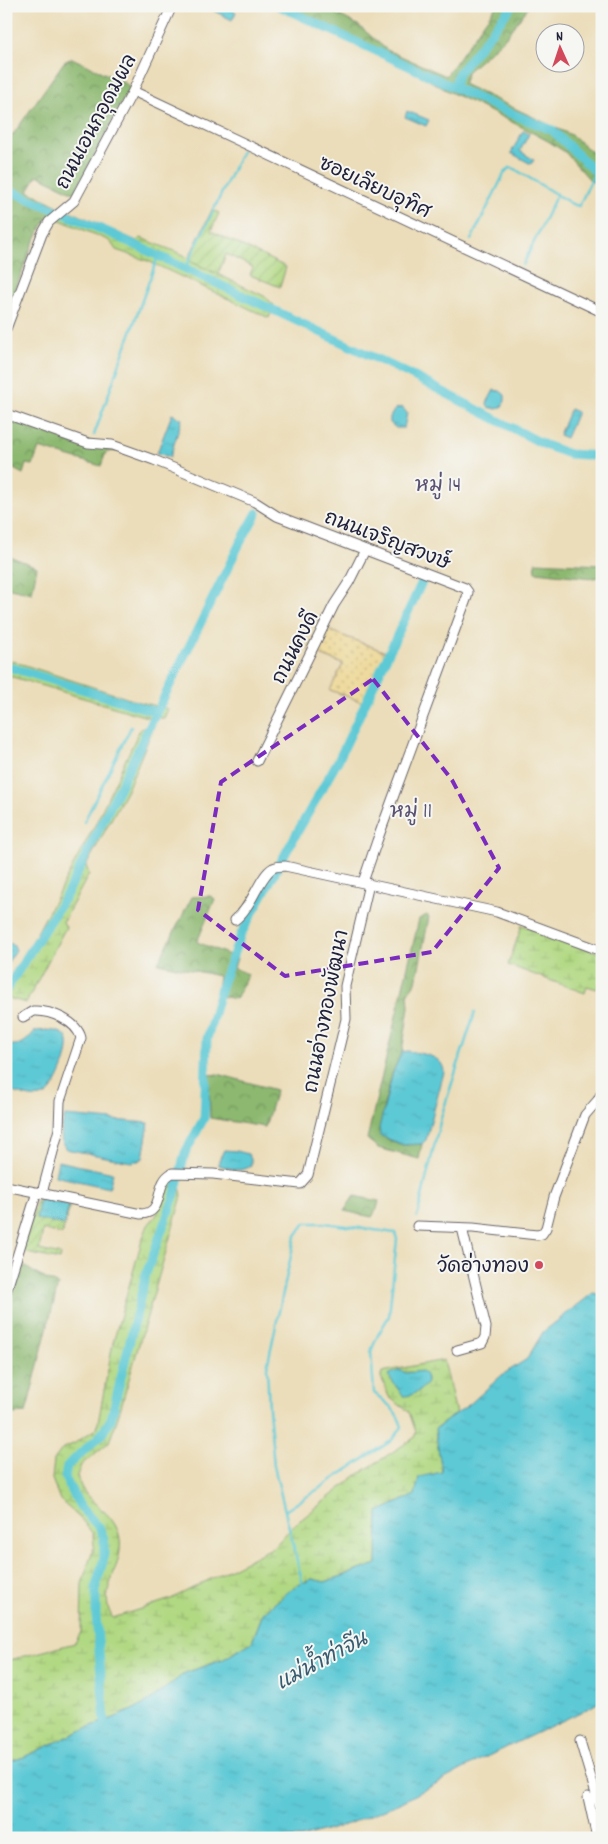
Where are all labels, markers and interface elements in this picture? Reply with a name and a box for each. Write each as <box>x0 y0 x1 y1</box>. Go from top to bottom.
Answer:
north arrow <box>536 22 586 72</box>
text: N <box>555 27 563 47</box>
street label: ถนนเอนกอุดมผล <box>50 50 145 195</box>
street label: ซอยเลียบอุทิศ <box>313 150 436 227</box>
district label: หมู่ 14 <box>415 471 461 502</box>
street label: ถนนเจริญสวงษ์ <box>320 503 456 579</box>
street label: ถนนคงดี <box>265 606 327 690</box>
district label: หมู่ 11 <box>390 797 432 828</box>
street label: ถนนอ่างทองพัฒนา <box>296 927 357 1096</box>
place label: วัดอ่างทอง <box>437 1252 529 1282</box>
marker: วัดอ่างทอง <box>533 1259 545 1271</box>
water label: แม่น้ำท่าจีน <box>267 1618 375 1699</box>

